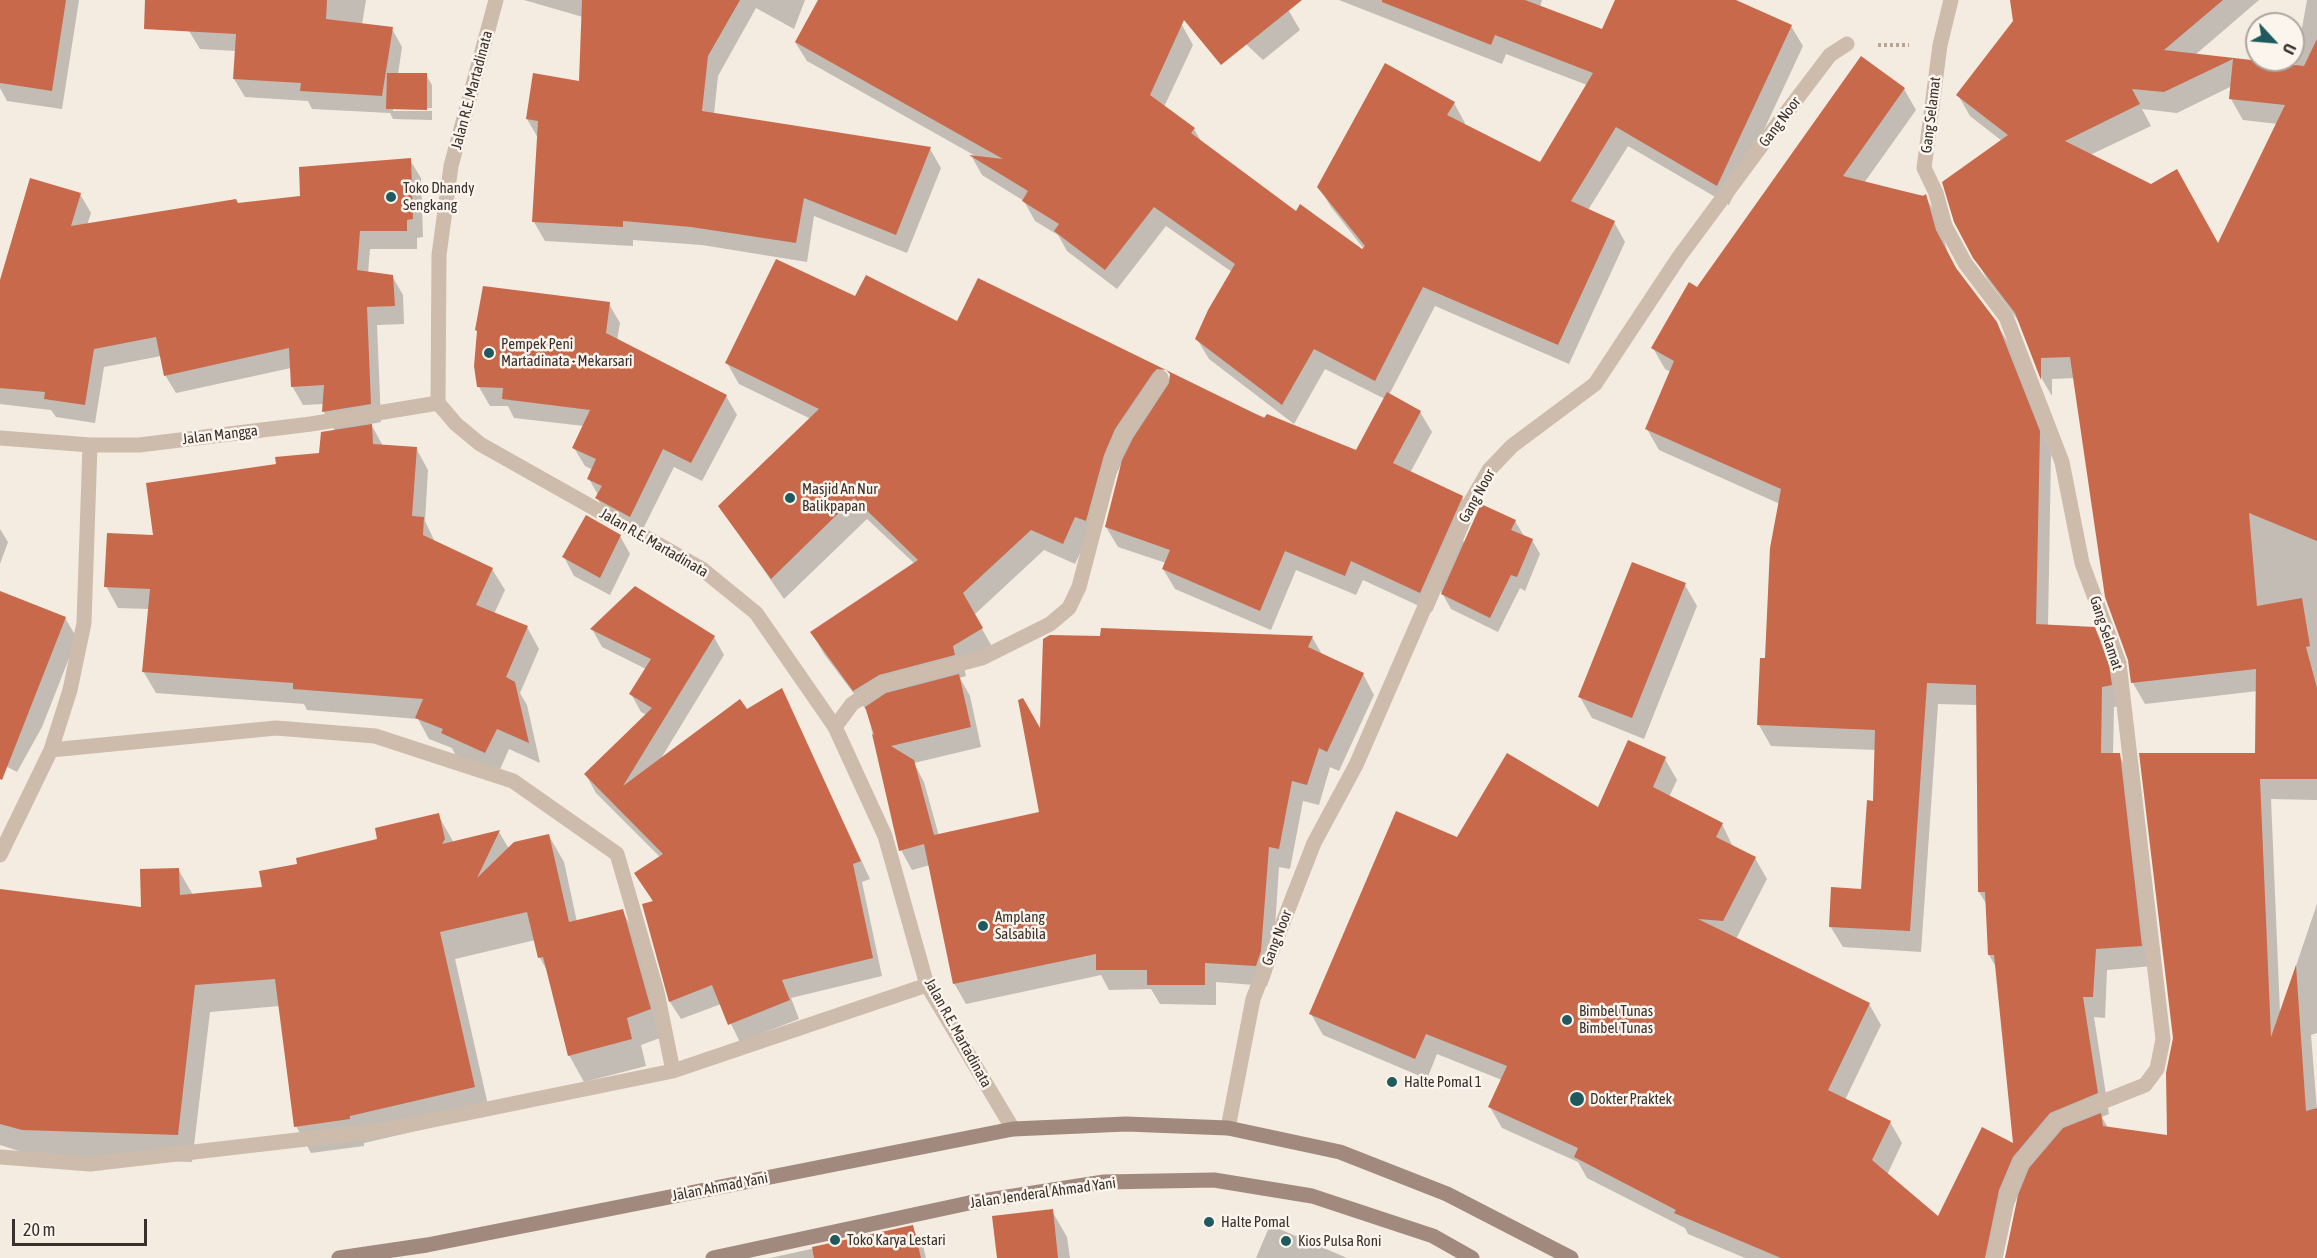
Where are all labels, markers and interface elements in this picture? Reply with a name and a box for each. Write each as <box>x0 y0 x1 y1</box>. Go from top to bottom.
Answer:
north arrow <box>2245 12 2305 72</box>
street label: Jalan R.E. Martadinata <box>448 29 496 151</box>
text: U <box>2279 41 2300 57</box>
street label: Gang Selamat <box>1917 76 1945 154</box>
street label: Gang Noor <box>1755 93 1805 151</box>
place label: Toko Dhandy Sengkang <box>403 179 474 214</box>
marker: Toko Dhandy Sengkang <box>384 190 398 204</box>
place label: Pempek Peni Martadinata - Mekarsari <box>501 335 633 370</box>
marker: Pempek Peni Martadinata - Mekarsari <box>482 346 496 360</box>
street label: Jalan Mangga <box>181 421 259 449</box>
street label: Gang Noor <box>1455 466 1499 526</box>
place label: Masjid An Nur Balikpapan <box>802 480 878 515</box>
marker: Masjid An Nur Balikpapan <box>783 491 797 505</box>
street label: Jalan R.E. Martadinata <box>597 505 711 581</box>
street label: Gang Selamat <box>2086 594 2126 672</box>
place label: Amplang Salsabila <box>995 908 1046 943</box>
street label: Gang Noor <box>1258 908 1296 968</box>
marker: Amplang Salsabila <box>976 919 990 933</box>
street label: Jalan R.E. Martadinata <box>921 975 995 1091</box>
place label: Bimbel Tunas Bimbel Tunas <box>1579 1002 1653 1037</box>
marker: Bimbel Tunas Bimbel Tunas <box>1560 1013 1574 1027</box>
place label: Halte Pomal 1 <box>1404 1073 1482 1091</box>
marker: Halte Pomal 1 <box>1385 1075 1399 1089</box>
marker: Dokter Praktek <box>1568 1090 1586 1108</box>
place label: Dokter Praktek <box>1590 1090 1672 1108</box>
street label: Jalan Ahmad Yani <box>671 1169 769 1205</box>
street label: Jalan Jenderal Ahmad Yani <box>969 1174 1117 1212</box>
scale bar <box>15 1207 150 1245</box>
place label: Halte Pomal <box>1221 1213 1290 1231</box>
marker: Halte Pomal <box>1202 1215 1216 1229</box>
text: 20 m <box>23 1219 55 1240</box>
place label: Toko Karya Lestari <box>847 1231 946 1249</box>
place label: Kios Pulsa Roni <box>1298 1232 1381 1250</box>
marker: Toko Karya Lestari <box>828 1233 842 1247</box>
marker: Kios Pulsa Roni <box>1279 1234 1293 1248</box>

